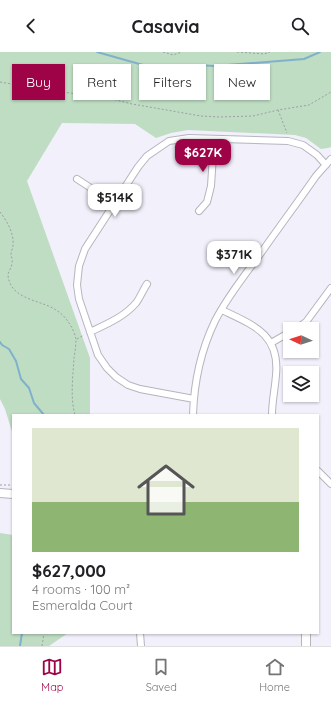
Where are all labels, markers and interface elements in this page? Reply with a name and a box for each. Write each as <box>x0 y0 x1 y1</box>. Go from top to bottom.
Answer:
icon: back <box>20 15 42 37</box>
text: Casavia <box>131 15 200 38</box>
icon: search <box>289 15 311 37</box>
chip: Buy <box>12 64 65 100</box>
chip: Rent <box>73 64 131 100</box>
chip: Filters <box>139 64 206 100</box>
chip: New <box>214 64 270 100</box>
pin: $627K <box>175 139 231 173</box>
text: $627K <box>184 144 222 160</box>
pin: $514K <box>87 184 143 218</box>
text: $514K <box>97 189 133 205</box>
pin: $371K <box>206 241 262 275</box>
text: $371K <box>216 246 252 262</box>
north arrow <box>283 322 319 358</box>
map controls <box>283 322 319 402</box>
button: layers <box>283 366 319 402</box>
icon: home <box>130 454 202 526</box>
text: $627,000 <box>32 560 106 581</box>
text: 4 rooms · 100 m² <box>32 581 130 597</box>
text: Esmeralda Court <box>32 597 133 613</box>
tab: Map <box>41 656 64 694</box>
tab: Saved <box>146 656 177 694</box>
tab: Home <box>259 656 290 694</box>

